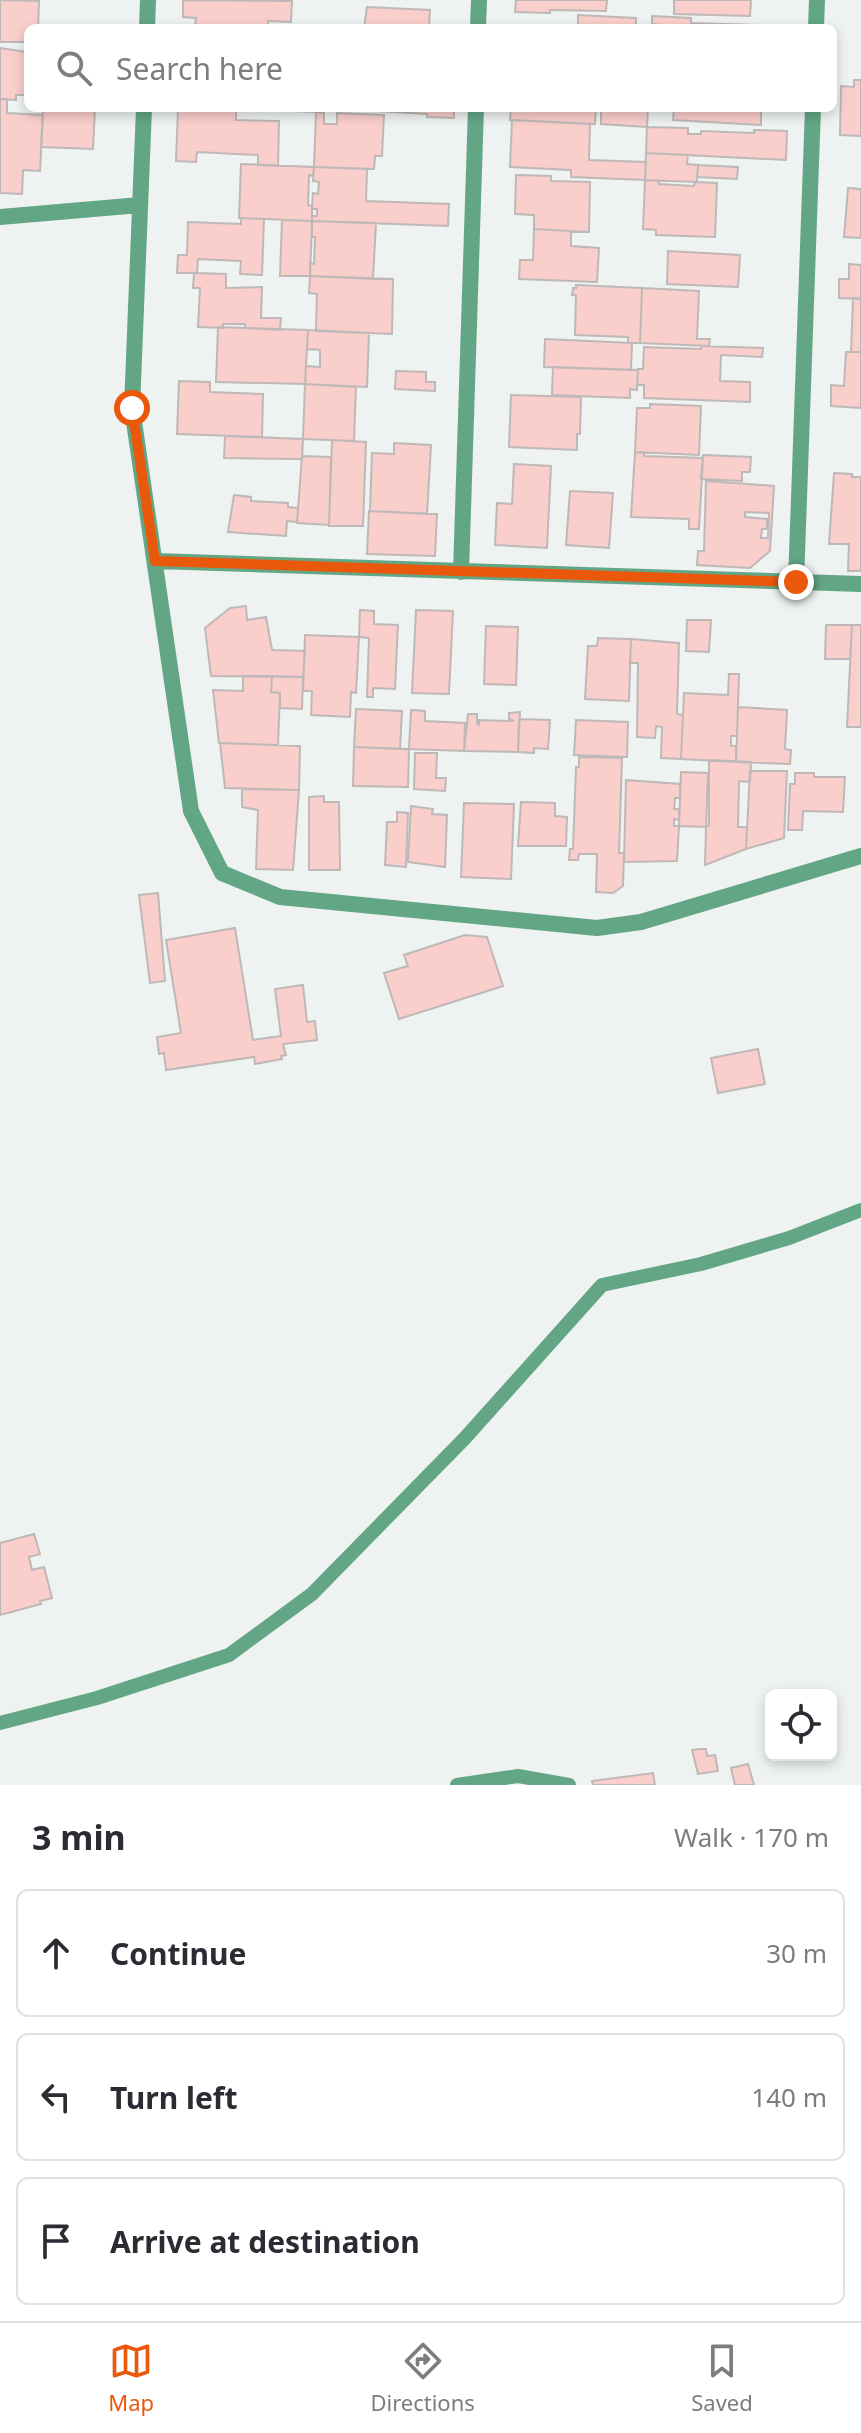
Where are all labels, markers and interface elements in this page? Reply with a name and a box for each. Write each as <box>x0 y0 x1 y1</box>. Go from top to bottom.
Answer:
search box <box>24 24 837 112</box>
icon: search <box>52 46 96 90</box>
text: Search here <box>116 48 283 89</box>
route start <box>114 390 150 426</box>
route end <box>778 564 814 600</box>
map controls <box>765 1689 837 1761</box>
button: locate <box>765 1689 837 1761</box>
text: 3 min <box>32 1814 126 1860</box>
text: Walk · 170 m <box>674 1819 829 1855</box>
icon: ahead <box>34 1931 78 1975</box>
text: Continue <box>110 1933 246 1974</box>
text: 30 m <box>766 1935 827 1971</box>
icon: left <box>34 2075 78 2119</box>
text: Turn left <box>110 2077 238 2118</box>
text: 140 m <box>751 2079 827 2115</box>
icon: arrive <box>34 2219 78 2263</box>
text: Arrive at destination <box>110 2221 420 2262</box>
tab: Map <box>108 2339 154 2417</box>
tab: Directions <box>370 2339 475 2417</box>
tab: Saved <box>691 2339 753 2417</box>

